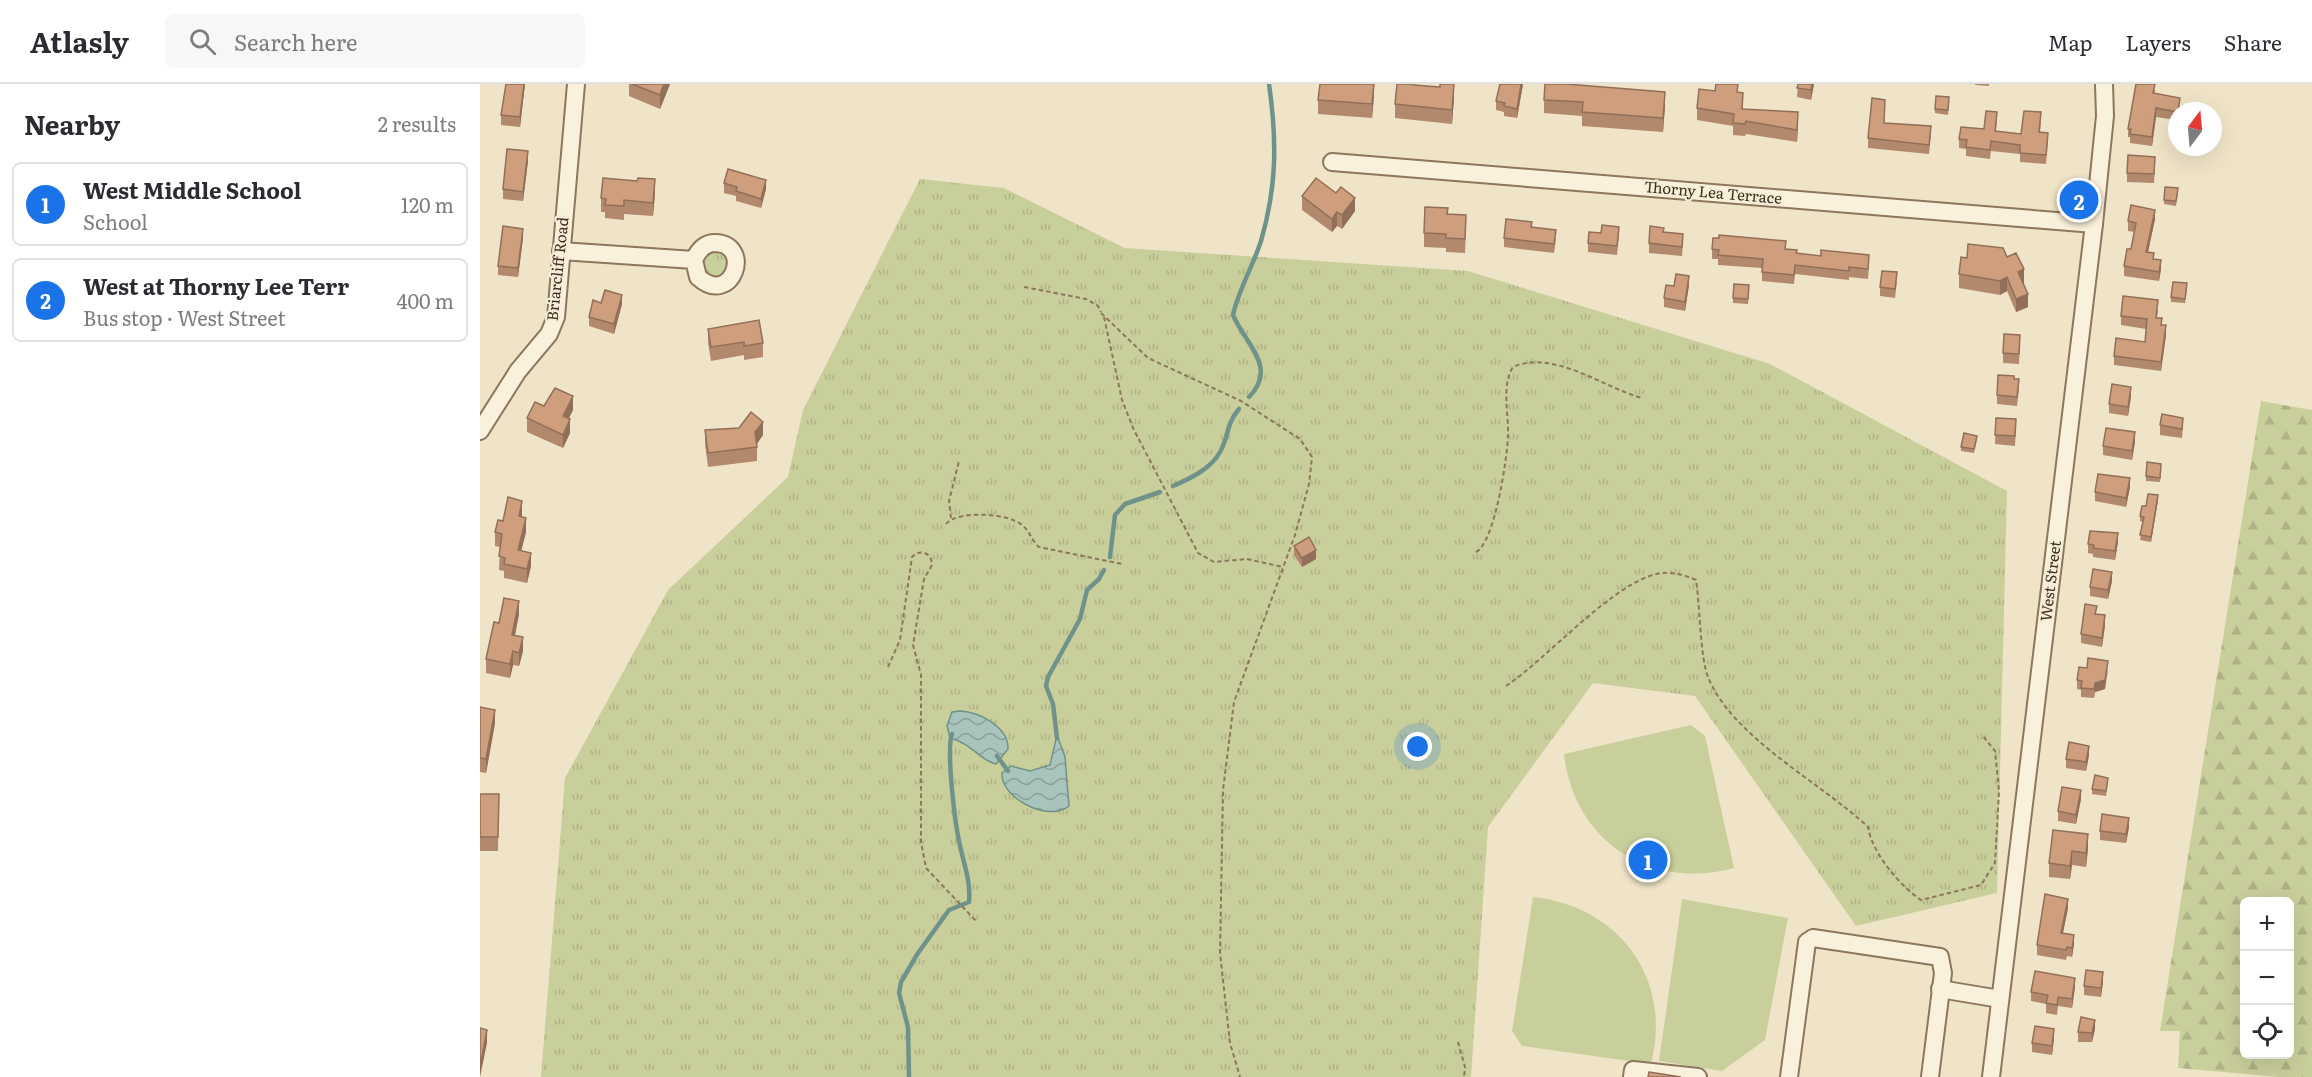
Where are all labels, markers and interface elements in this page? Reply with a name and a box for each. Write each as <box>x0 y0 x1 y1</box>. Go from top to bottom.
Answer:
search box <box>165 14 585 68</box>
text: Atlasly <box>30 20 129 62</box>
icon: search <box>186 25 219 58</box>
text: Search here <box>234 25 357 58</box>
text: Map <box>2048 26 2093 57</box>
text: Layers <box>2126 26 2191 57</box>
text: Share <box>2224 26 2282 57</box>
north arrow <box>2168 102 2222 156</box>
text: Nearby <box>24 104 120 143</box>
text: 2 results <box>378 108 456 138</box>
text: West Middle School <box>83 173 302 206</box>
street label: Thorny Lea Terrace <box>1643 174 1783 209</box>
pin: 2 <box>2060 178 2098 222</box>
text: 1 <box>41 189 50 219</box>
text: 120 m <box>401 189 454 219</box>
text: School <box>83 206 148 236</box>
street label: Briarcliff Road <box>540 216 573 322</box>
text: West at Thorny Lee Terr <box>83 269 349 302</box>
text: 2 <box>40 285 51 315</box>
text: 400 m <box>396 285 454 315</box>
text: Bus stop · West Street <box>83 302 286 332</box>
street label: West Street <box>2033 539 2066 623</box>
your location <box>1403 732 1432 761</box>
pin: 1 <box>1628 838 1668 882</box>
map controls <box>2240 897 2294 1059</box>
button: + <box>2240 897 2294 951</box>
button: − <box>2240 951 2294 1005</box>
button: locate <box>2240 1005 2294 1059</box>

